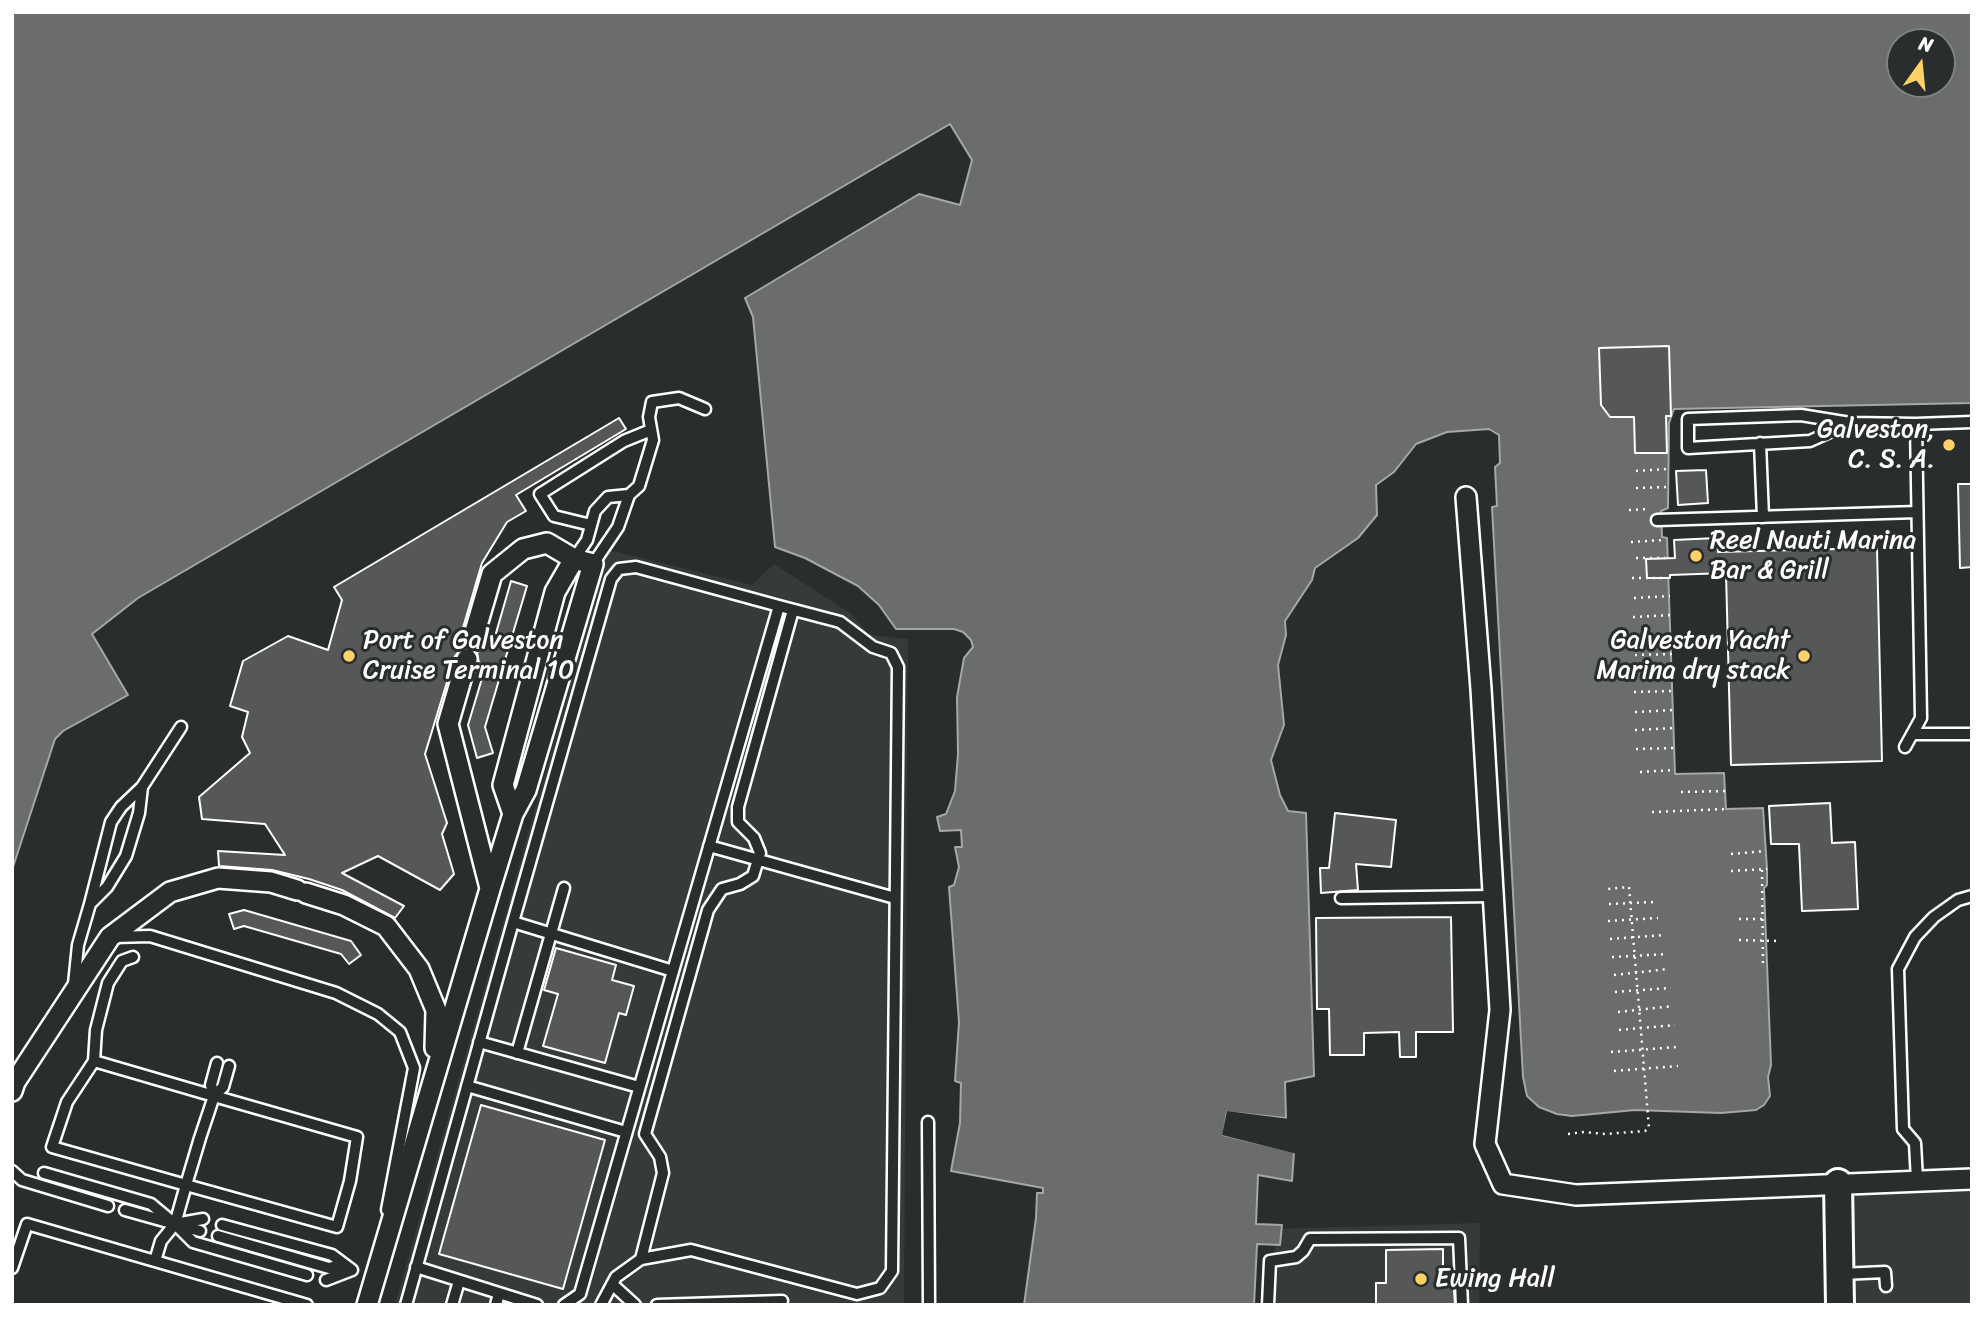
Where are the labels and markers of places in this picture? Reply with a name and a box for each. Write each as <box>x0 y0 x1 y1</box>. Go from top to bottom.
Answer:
place label: Galveston, C. S. A. <box>1817 414 1935 476</box>
marker: Galveston, C. S. A. <box>1941 437 1957 453</box>
place label: Reel Nauti Marina Bar & Grill <box>1710 525 1916 586</box>
marker: Reel Nauti Marina Bar & Grill <box>1688 548 1704 564</box>
place label: Port of Galveston Cruise Terminal 10 <box>363 625 574 686</box>
place label: Galveston Yacht Marina dry stack <box>1596 625 1790 686</box>
marker: Port of Galveston Cruise Terminal 10 <box>341 648 357 664</box>
marker: Galveston Yacht Marina dry stack <box>1796 648 1812 664</box>
place label: Ewing Hall <box>1435 1263 1555 1295</box>
marker: Ewing Hall <box>1413 1271 1429 1287</box>

